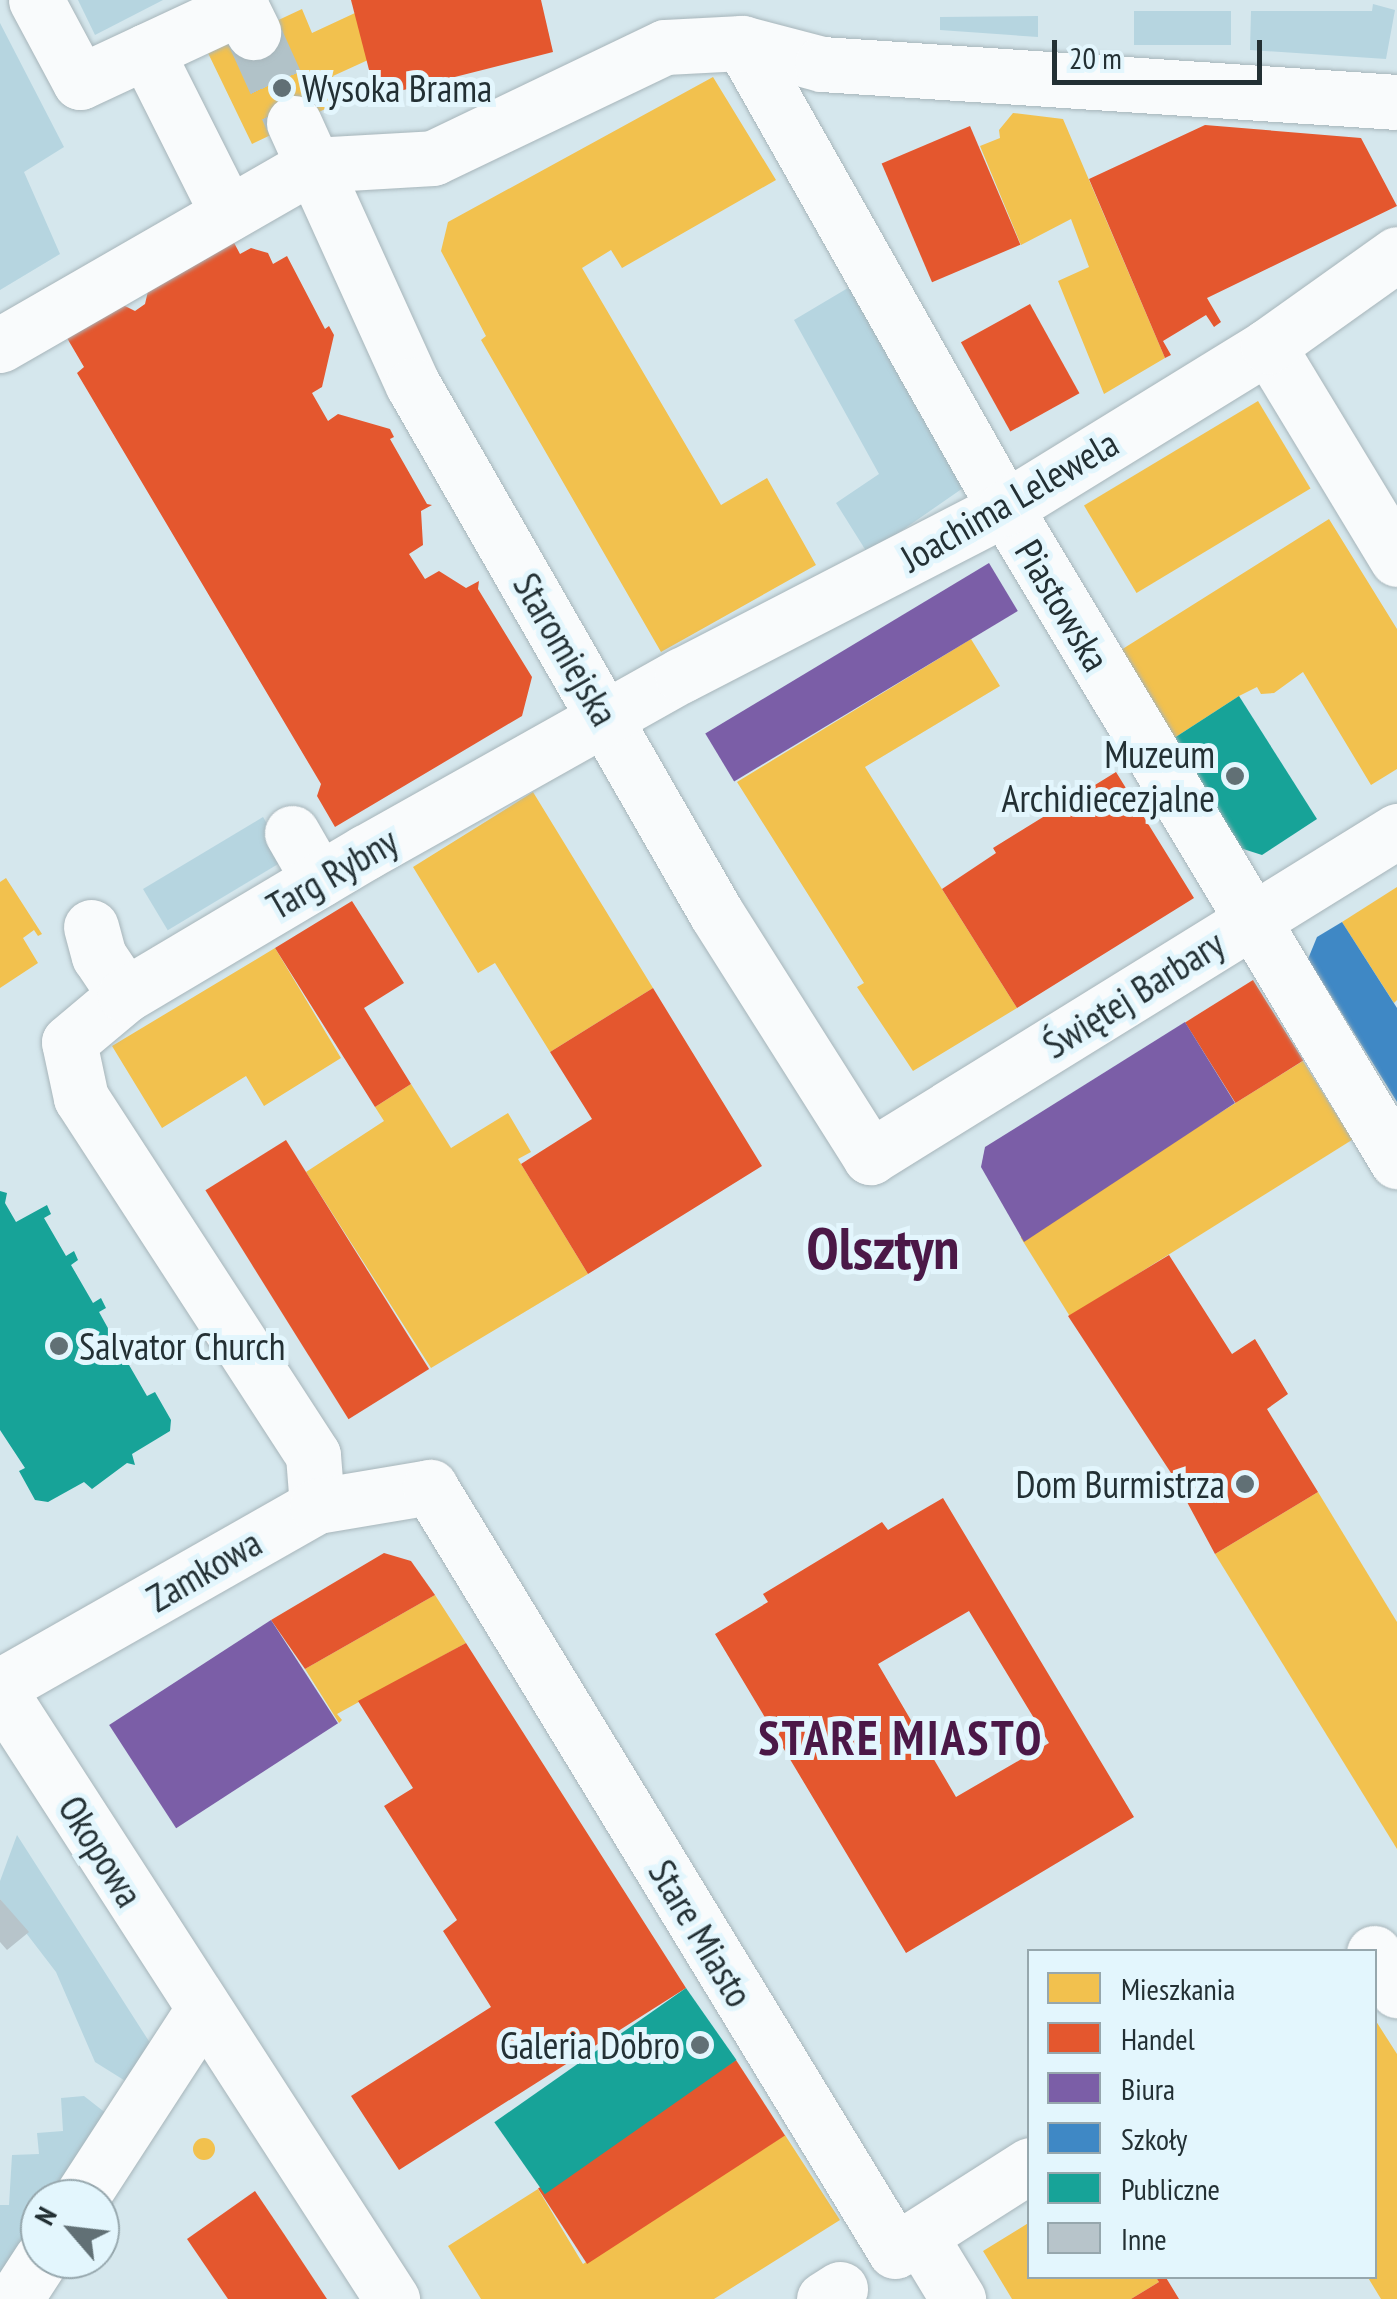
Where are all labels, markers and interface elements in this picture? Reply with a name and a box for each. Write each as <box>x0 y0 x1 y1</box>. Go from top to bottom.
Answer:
scale bar <box>1057 20 1267 82</box>
text: 20 m <box>1069 38 1122 77</box>
place label: Wysoka Brama <box>302 65 492 111</box>
marker: Wysoka Brama <box>271 77 293 99</box>
street label: Joachima Lelewela <box>892 419 1126 581</box>
street label: Piastowska <box>1006 531 1120 679</box>
street label: Staromiejska <box>504 565 628 733</box>
place label: Muzeum Archidiecezjalne <box>1001 731 1215 821</box>
marker: Muzeum Archidiecezjalne <box>1224 765 1246 787</box>
street label: Targ Rybny <box>259 818 405 928</box>
street label: Świętej Barbary <box>1034 920 1232 1068</box>
district label: Olsztyn <box>807 1213 959 1283</box>
place label: Salvator Church <box>79 1323 286 1369</box>
marker: Salvator Church <box>48 1335 70 1357</box>
place label: Dom Burmistrza <box>1015 1461 1225 1507</box>
marker: Dom Burmistrza <box>1234 1473 1256 1495</box>
street label: Zamkowa <box>139 1519 269 1621</box>
district label: STARE MIASTO <box>758 1709 1044 1767</box>
street label: Okopowa <box>49 1787 153 1915</box>
street label: Stare Miasto <box>639 1851 763 2015</box>
legend <box>1027 1949 1377 2279</box>
text: Mieszkania <box>1121 1969 1235 2008</box>
text: Handel <box>1121 2019 1195 2058</box>
place label: Galeria Dobro <box>500 2022 680 2068</box>
marker: Galeria Dobro <box>689 2034 711 2056</box>
text: Biura <box>1121 2069 1175 2108</box>
text: Szkoły <box>1121 2119 1187 2158</box>
text: Publiczne <box>1121 2169 1220 2208</box>
north arrow <box>20 2179 120 2279</box>
text: N <box>25 2200 65 2231</box>
text: Inne <box>1121 2219 1167 2258</box>

